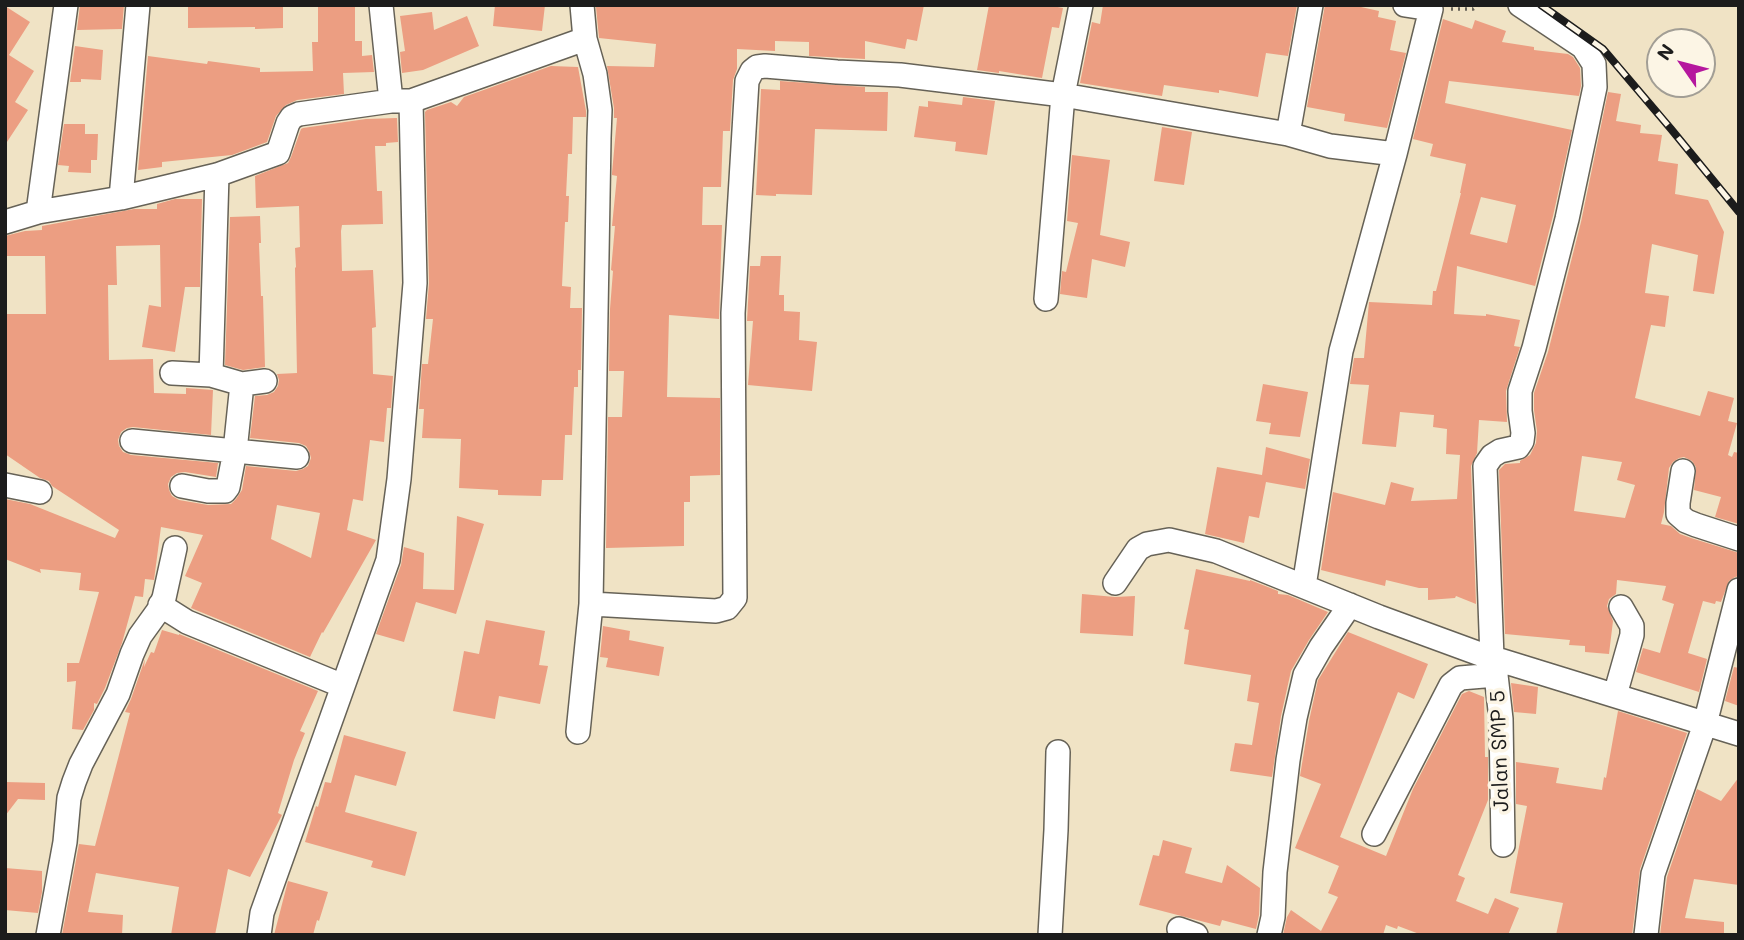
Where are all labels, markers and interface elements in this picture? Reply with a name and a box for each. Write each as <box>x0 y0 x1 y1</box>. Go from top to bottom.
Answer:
north arrow <box>1646 28 1716 98</box>
text: N <box>1651 39 1679 65</box>
street label: Jalan SMP 5 <box>1485 690 1515 812</box>

